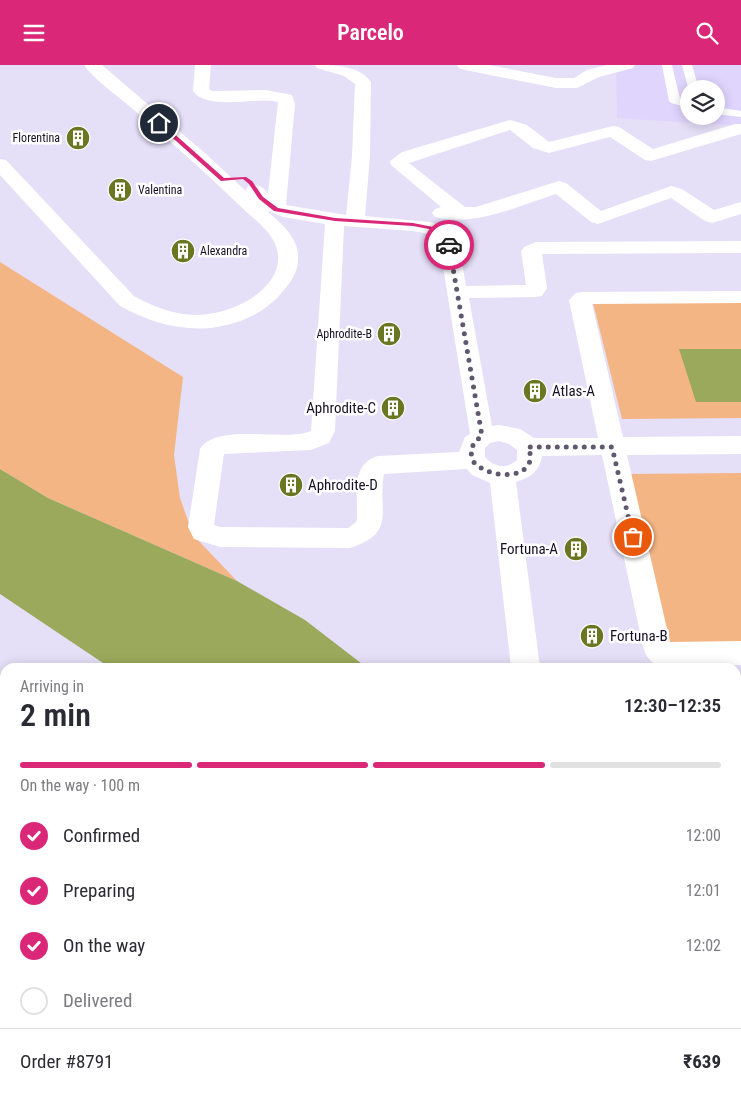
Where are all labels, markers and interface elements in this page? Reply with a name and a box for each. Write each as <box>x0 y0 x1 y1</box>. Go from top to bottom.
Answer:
icon: menu <box>20 19 48 47</box>
icon: search <box>693 19 721 47</box>
text: Parcelo <box>337 20 404 45</box>
map controls <box>680 80 725 125</box>
button: layers <box>680 80 725 125</box>
pin <box>138 102 180 144</box>
icon: home <box>145 109 173 137</box>
building icon: Florentina <box>65 125 91 151</box>
place label: Florentina <box>13 131 60 145</box>
building icon: Valentina <box>107 177 133 203</box>
place label: Valentina <box>138 183 183 197</box>
courier <box>424 220 474 270</box>
icon: car <box>435 231 463 259</box>
building icon: Alexandra <box>170 238 196 264</box>
place label: Alexandra <box>200 244 248 258</box>
building icon: Aphrodite-B <box>376 321 402 347</box>
place label: Aphrodite-B <box>316 327 372 341</box>
building icon: Atlas-A <box>522 378 548 404</box>
place label: Atlas-A <box>552 382 595 400</box>
building icon: Aphrodite-C <box>380 395 406 421</box>
place label: Aphrodite-C <box>306 399 376 417</box>
building icon: Aphrodite-D <box>278 472 304 498</box>
place label: Aphrodite-D <box>308 476 378 494</box>
pin <box>612 516 654 558</box>
icon: bag <box>619 523 647 551</box>
building icon: Fortuna-A <box>563 536 589 562</box>
place label: Fortuna-A <box>500 540 558 558</box>
building icon: Fortuna-B <box>579 623 605 649</box>
place label: Fortuna-B <box>610 627 668 645</box>
text: Arriving in <box>20 677 84 696</box>
text: 12:30–12:35 <box>624 694 721 717</box>
text: 2 min <box>20 696 91 734</box>
text: On the way · 100 m <box>20 776 140 795</box>
icon: check <box>20 822 48 850</box>
text: Confirmed <box>63 824 140 847</box>
text: 12:00 <box>686 826 721 845</box>
icon: check <box>20 877 48 905</box>
text: Preparing <box>63 879 135 902</box>
text: 12:01 <box>686 881 721 900</box>
icon: check <box>20 932 48 960</box>
text: On the way <box>63 934 145 957</box>
text: 12:02 <box>686 936 721 955</box>
text: Delivered <box>63 989 132 1012</box>
text: Order #8791 <box>20 1050 113 1073</box>
text: ₹639 <box>683 1050 721 1073</box>

